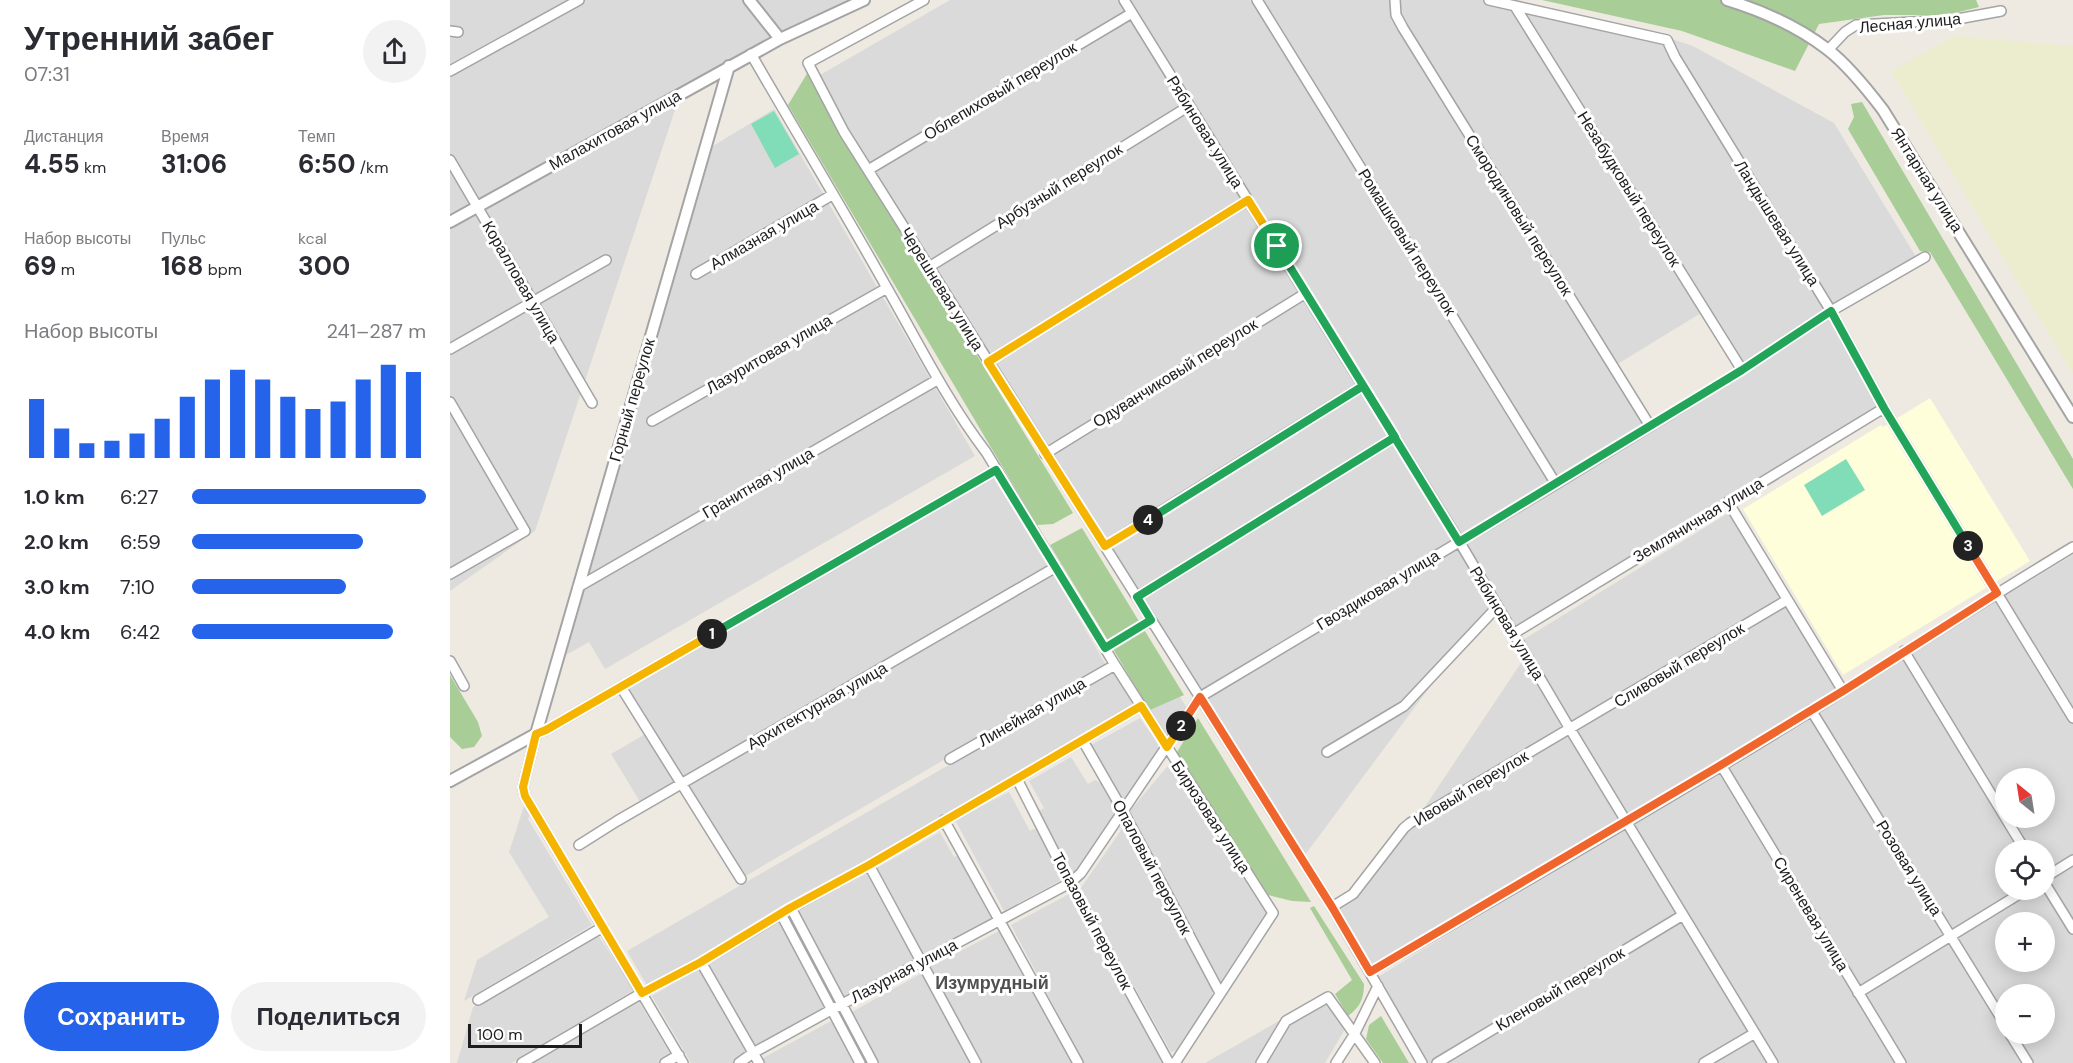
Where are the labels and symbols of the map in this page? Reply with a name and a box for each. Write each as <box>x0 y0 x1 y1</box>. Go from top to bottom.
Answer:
street label: Лесная улица <box>1858 8 1962 38</box>
street label: Облепиховый переулок <box>920 36 1081 145</box>
street label: Рябиновая улица <box>1162 72 1248 192</box>
street label: Малахитовая улица <box>545 85 685 175</box>
street label: Незабудковый переулок <box>1573 107 1686 272</box>
street label: Янтарная улица <box>1886 124 1968 237</box>
street label: Смородиновый переулок <box>1461 130 1578 300</box>
street label: Арбузный переулок <box>992 138 1127 233</box>
street label: Ландышевая улица <box>1730 156 1824 290</box>
street label: Ромашковый переулок <box>1353 165 1461 320</box>
street label: Алмазная улица <box>706 195 822 275</box>
street label: Коралловая улица <box>477 217 565 347</box>
pin <box>1251 220 1302 271</box>
street label: Черешневая улица <box>895 223 989 355</box>
street label: Лазуритовая улица <box>702 309 836 399</box>
street label: Одуванчиковый переулок <box>1089 313 1262 432</box>
street label: Горный переулок <box>604 335 660 464</box>
street label: Гранитная улица <box>698 443 818 523</box>
street label: Земляничная улица <box>1629 473 1767 567</box>
pin: 4 <box>1133 505 1163 535</box>
pin: 3 <box>1953 531 1983 561</box>
street label: Гвоздиковая улица <box>1312 545 1444 635</box>
street label: Рябиновая улица <box>1465 562 1549 684</box>
street label: Сливовый переулок <box>1610 617 1749 712</box>
pin: 1 <box>697 619 727 649</box>
street label: Архитектурная улица <box>743 657 891 755</box>
street label: Линейная улица <box>974 673 1090 751</box>
pin: 2 <box>1166 711 1196 741</box>
street label: Ивовый переулок <box>1410 745 1533 831</box>
street label: Бирюзовая улица <box>1167 757 1255 878</box>
north arrow <box>1995 768 2055 828</box>
street label: Опаловый переулок <box>1108 796 1197 939</box>
street label: Розовая улица <box>1871 816 1947 920</box>
street label: Топазовый переулок <box>1047 849 1137 994</box>
street label: Сиреневая улица <box>1768 853 1854 975</box>
street label: Лазурная улица <box>847 934 961 1008</box>
street label: Кленовый переулок <box>1492 942 1629 1036</box>
district label: Изумрудный <box>935 971 1049 995</box>
scale bar <box>468 1021 582 1048</box>

